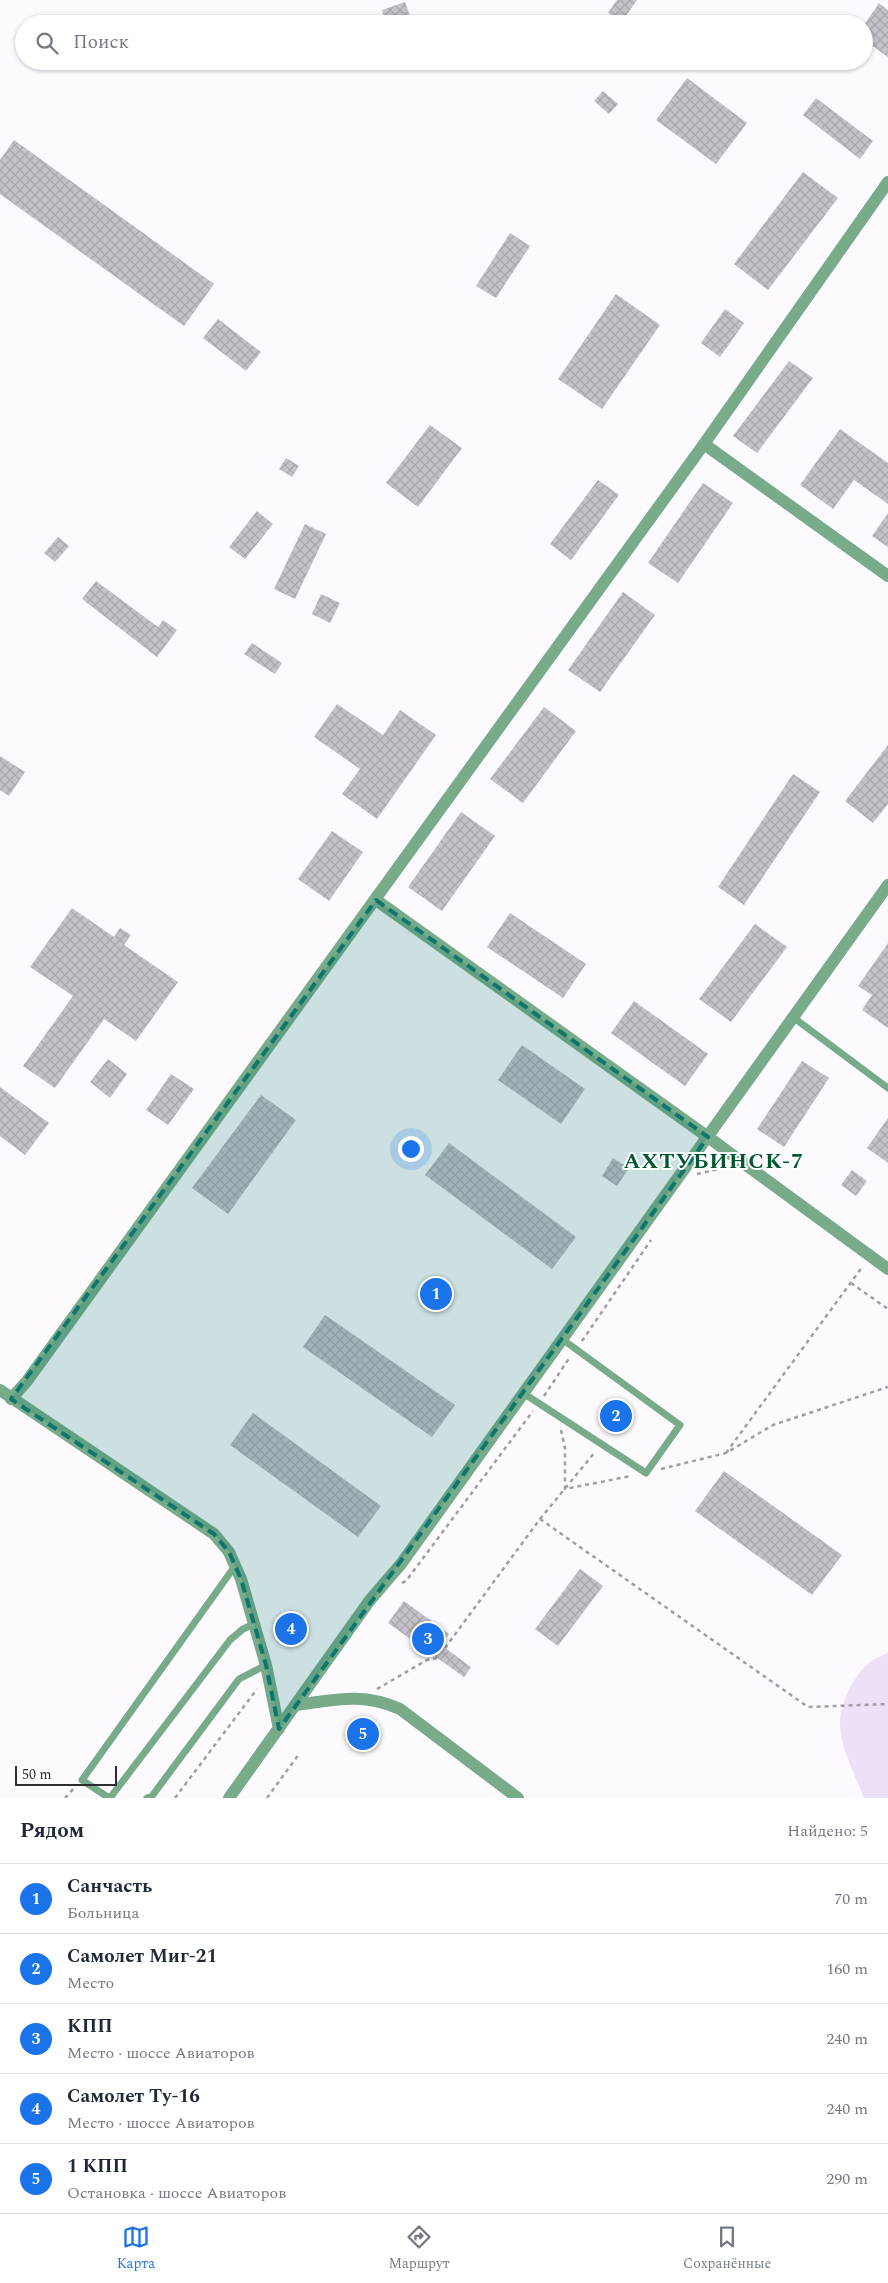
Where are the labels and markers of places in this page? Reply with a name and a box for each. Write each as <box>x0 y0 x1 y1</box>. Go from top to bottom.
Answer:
pin: 1 <box>420 1275 452 1313</box>
pin: 2 <box>600 1397 632 1435</box>
pin: 4 <box>275 1610 307 1648</box>
pin: 3 <box>412 1620 444 1658</box>
pin: 5 <box>347 1715 379 1753</box>

